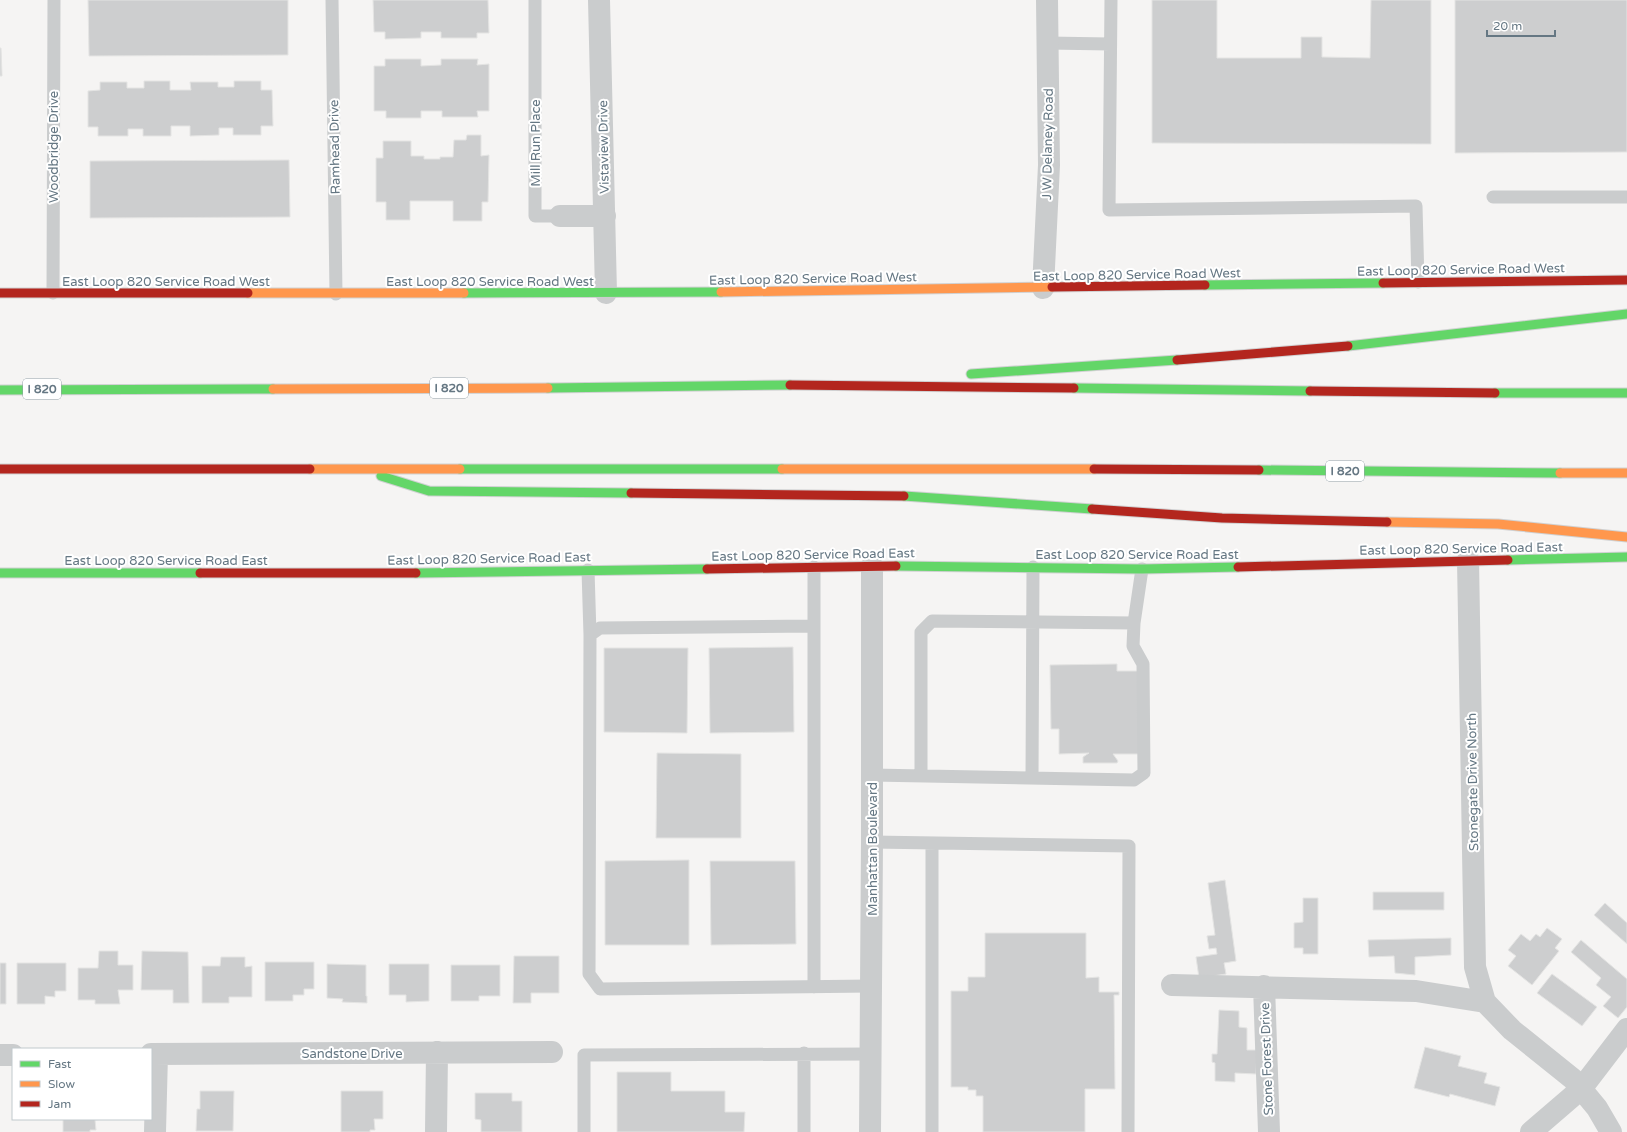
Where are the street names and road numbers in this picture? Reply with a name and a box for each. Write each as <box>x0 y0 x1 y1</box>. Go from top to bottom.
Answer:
street label: J W Delaney Road <box>1039 88 1057 200</box>
street label: Woodbridge Drive <box>46 91 62 203</box>
street label: Mill Run Place <box>528 99 544 187</box>
street label: Ramhead Drive <box>326 100 344 194</box>
street label: Vistaview Drive <box>595 100 613 194</box>
street label: East Loop 820 Service Road West <box>1357 260 1565 280</box>
street label: East Loop 820 Service Road West <box>1033 265 1241 285</box>
street label: East Loop 820 Service Road West <box>709 269 917 289</box>
street label: East Loop 820 Service Road West <box>62 274 270 290</box>
street label: East Loop 820 Service Road West <box>386 274 594 290</box>
road number: I 820 <box>430 378 468 398</box>
road number: I 820 <box>23 379 61 399</box>
road number: I 820 <box>1326 461 1364 481</box>
street label: East Loop 820 Service Road East <box>1359 539 1563 559</box>
street label: East Loop 820 Service Road East <box>711 545 915 565</box>
street label: East Loop 820 Service Road East <box>1035 547 1239 563</box>
street label: East Loop 820 Service Road East <box>387 549 591 569</box>
street label: East Loop 820 Service Road East <box>64 553 268 569</box>
street label: Stonegate Drive North <box>1464 713 1482 851</box>
street label: Manhattan Boulevard <box>865 782 881 916</box>
street label: Stone Forest Drive <box>1257 1002 1277 1116</box>
street label: Sandstone Drive <box>301 1046 403 1062</box>

